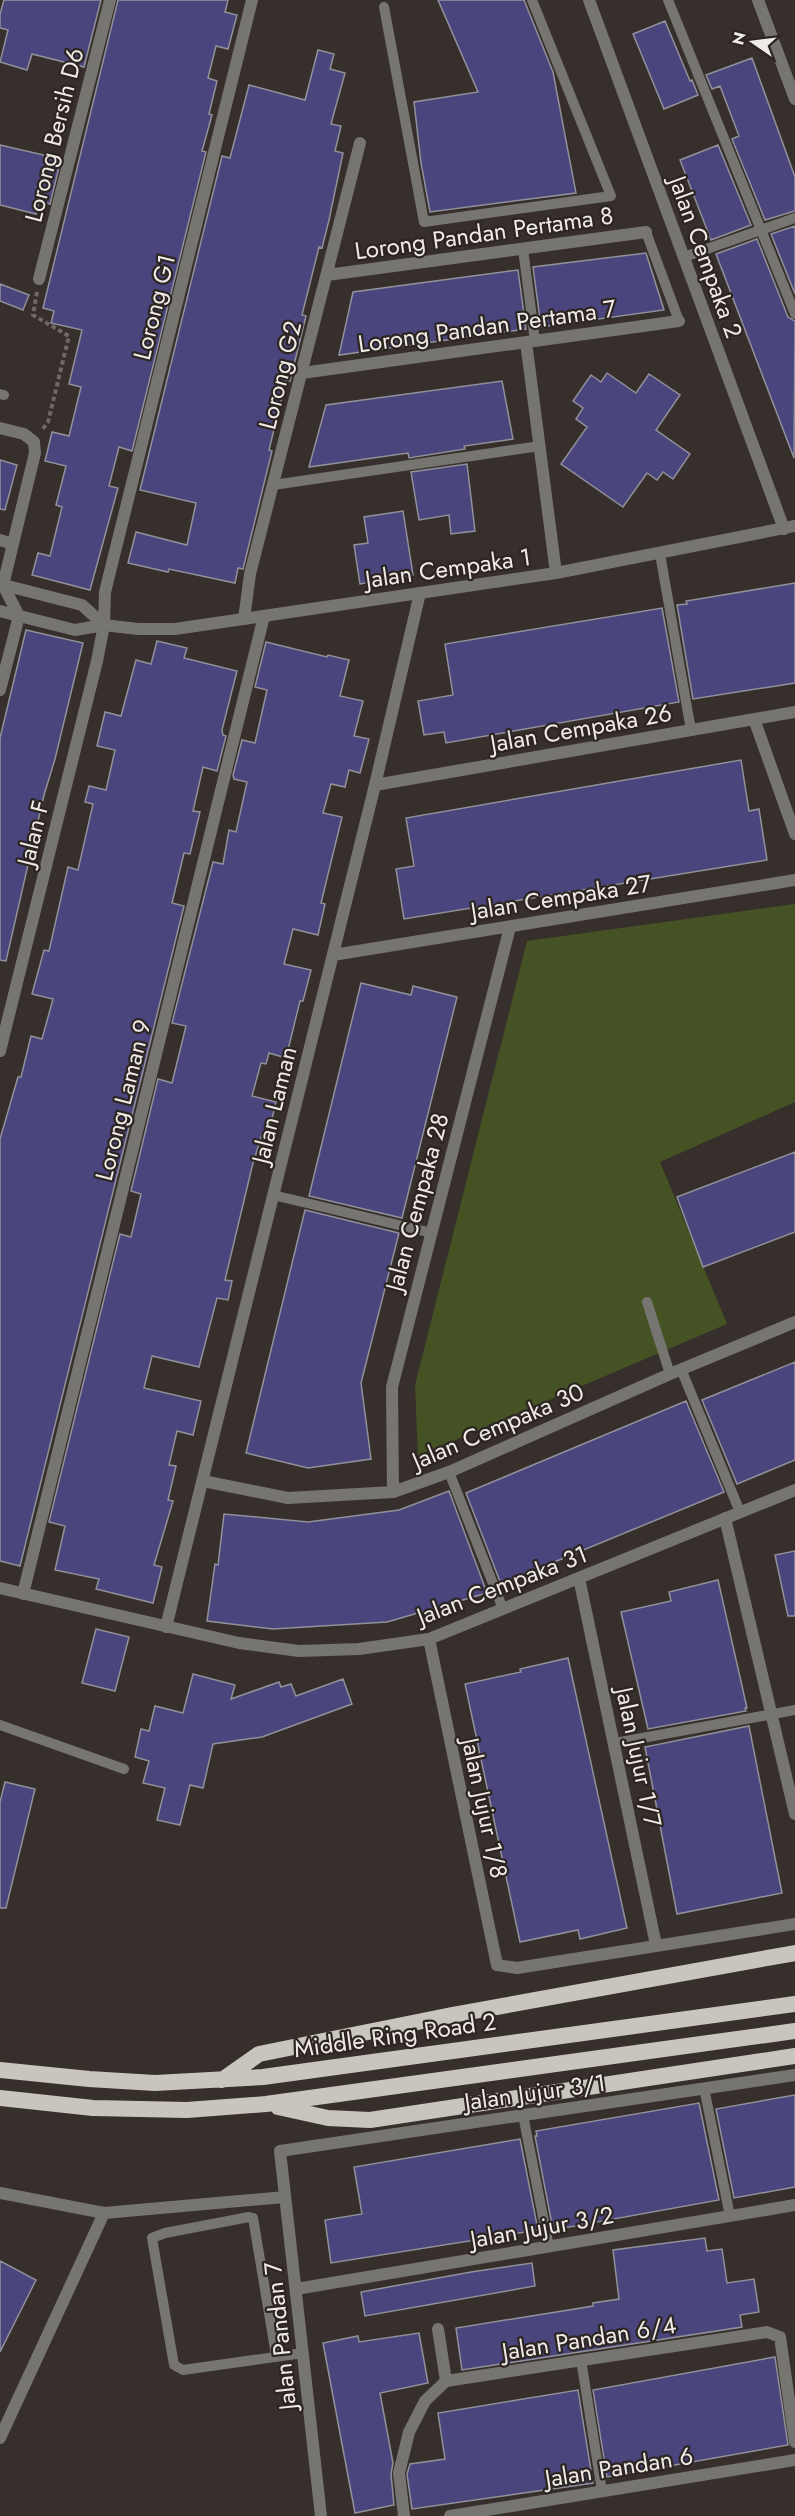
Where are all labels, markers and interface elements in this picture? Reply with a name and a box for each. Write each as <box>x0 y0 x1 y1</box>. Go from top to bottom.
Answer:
north arrow <box>723 12 783 72</box>
text: N <box>726 30 752 47</box>
street label: Lorong Bersih D6 <box>15 44 93 226</box>
street label: Jalan Cempaka 2 <box>659 168 751 343</box>
street label: Lorong Pandan Pertama 8 <box>352 198 616 268</box>
street label: Lorong G1 <box>124 250 184 364</box>
street label: Lorong Pandan Pertama 7 <box>356 290 619 361</box>
street label: Lorong G2 <box>250 317 310 433</box>
street label: Jalan Cempaka 1 <box>360 539 533 597</box>
street label: Jalan Cempaka 26 <box>485 695 674 762</box>
street label: Jalan F <box>7 797 58 872</box>
street label: Jalan Cempaka 27 <box>465 865 654 929</box>
street label: Lorong Laman 9 <box>86 1016 160 1184</box>
street label: Jalan Laman <box>242 1043 305 1170</box>
street label: Jalan Cempaka 28 <box>376 1109 458 1298</box>
street label: Jalan Cempaka 30 <box>404 1374 589 1479</box>
street label: Jalan Cempaka 31 <box>409 1536 592 1635</box>
street label: Jalan Jujur 1/7 <box>606 1681 671 1831</box>
street label: Jalan Jujur 1/8 <box>452 1732 517 1881</box>
street label: Middle Ring Road 2 <box>292 2003 498 2067</box>
street label: Jalan Jujur 3/1 <box>459 2065 608 2120</box>
street label: Jalan Jujur 3/2 <box>464 2197 617 2257</box>
street label: Jalan Pandan 7 <box>255 2260 305 2415</box>
street label: Jalan Pandan 6/4 <box>496 2307 679 2370</box>
street label: Jalan Pandan 6 <box>539 2438 696 2496</box>

